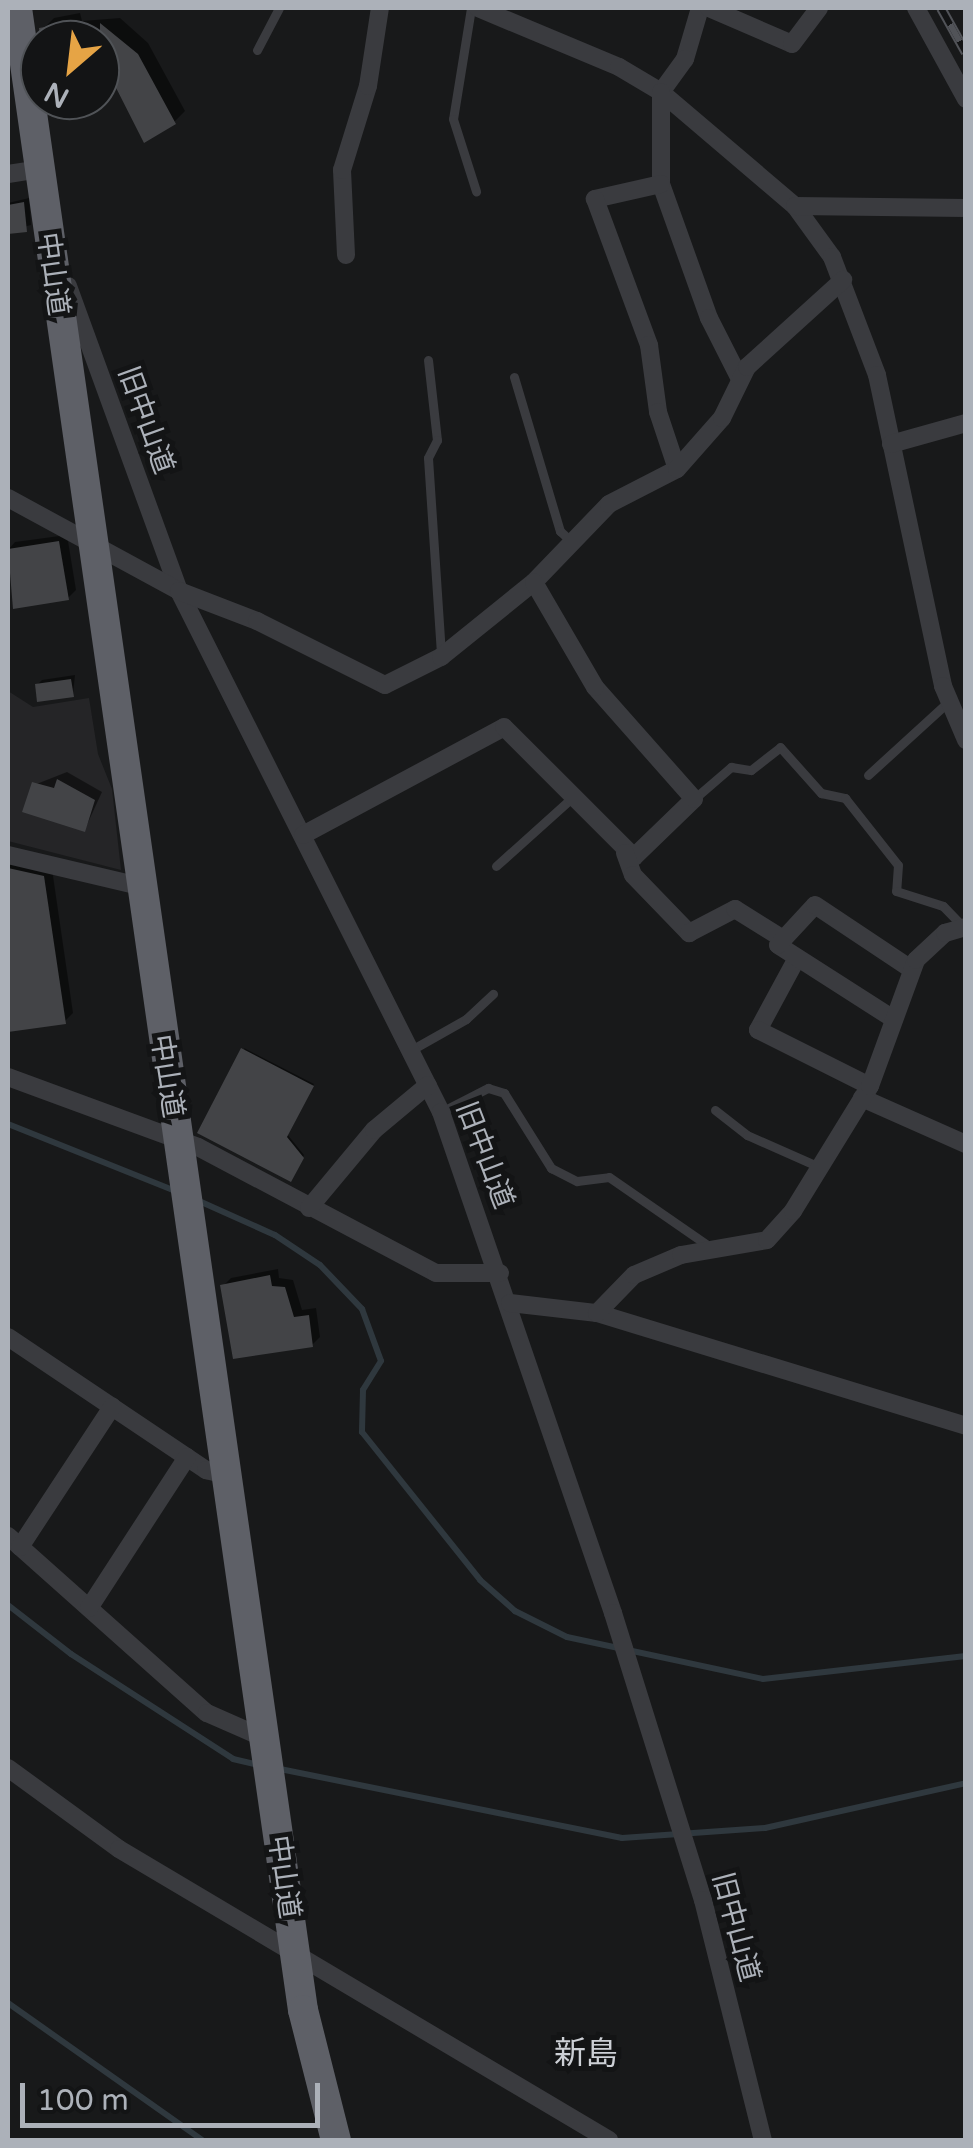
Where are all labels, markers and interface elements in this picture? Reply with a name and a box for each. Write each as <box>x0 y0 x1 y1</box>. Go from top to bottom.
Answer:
north arrow <box>20 20 120 120</box>
text: N <box>39 74 75 115</box>
street label: 中山道 <box>31 230 75 318</box>
street label: 旧中山道 <box>111 362 181 478</box>
street label: 中山道 <box>144 1032 190 1120</box>
street label: 旧中山道 <box>449 1097 521 1213</box>
street label: 中山道 <box>262 1833 306 1921</box>
street label: 旧中山道 <box>705 1869 767 1985</box>
district label: 新島 <box>554 2035 618 2073</box>
scale bar <box>25 2063 325 2125</box>
text: 100 m <box>37 2082 129 2119</box>

